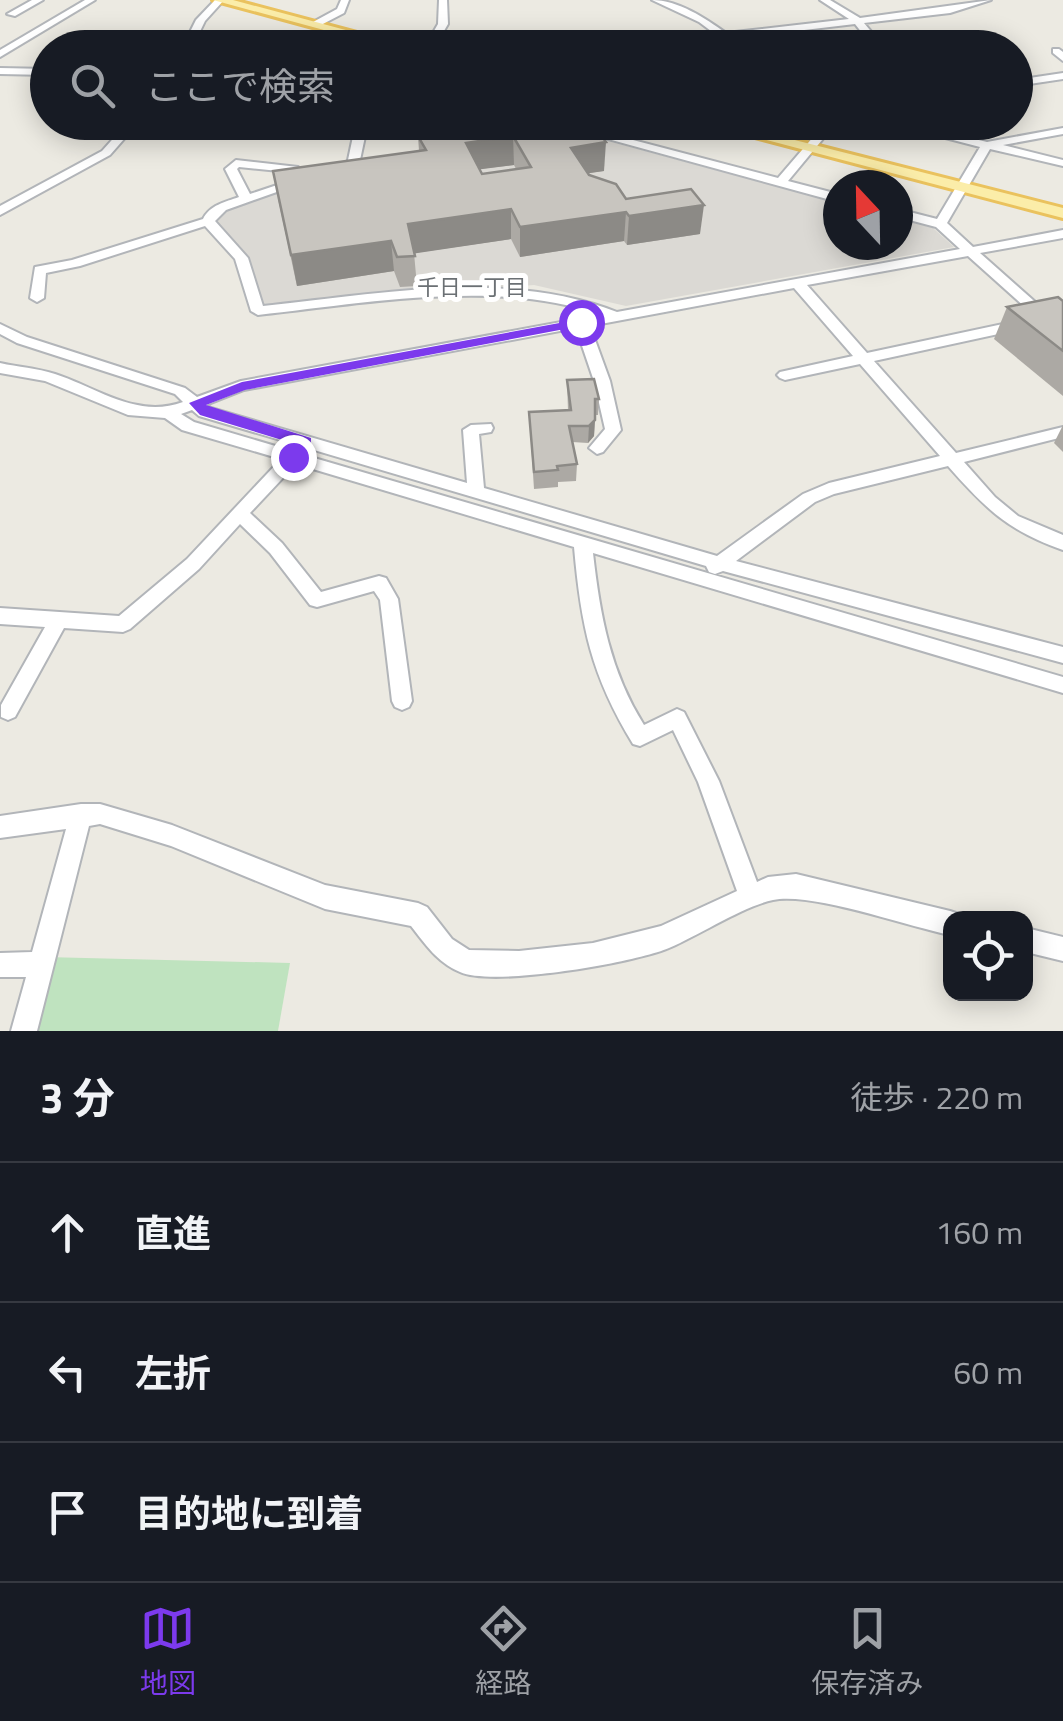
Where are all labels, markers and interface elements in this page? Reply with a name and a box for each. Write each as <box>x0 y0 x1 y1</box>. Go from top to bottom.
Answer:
search box <box>30 30 1033 140</box>
text: ここで検索 <box>145 57 335 115</box>
icon: search <box>65 58 120 113</box>
north arrow <box>823 170 913 260</box>
district label: 千日一丁目 <box>417 270 527 304</box>
route start <box>559 300 605 346</box>
route end <box>271 435 317 481</box>
map controls <box>943 911 1033 1001</box>
button: locate <box>943 911 1033 1001</box>
text: 3 分 <box>40 1065 115 1129</box>
text: 徒歩 · 220 m <box>850 1073 1023 1121</box>
text: 直進 <box>135 1204 211 1262</box>
icon: ahead <box>40 1205 95 1260</box>
text: 160 m <box>935 1208 1023 1256</box>
text: 左折 <box>135 1344 211 1402</box>
icon: left <box>40 1345 95 1400</box>
text: 60 m <box>953 1348 1023 1396</box>
text: 目的地に到着 <box>135 1484 363 1542</box>
icon: arrive <box>40 1485 95 1540</box>
tab: 地図 <box>140 1601 196 1704</box>
tab: 経路 <box>475 1601 531 1704</box>
tab: 保存済み <box>811 1601 923 1704</box>

